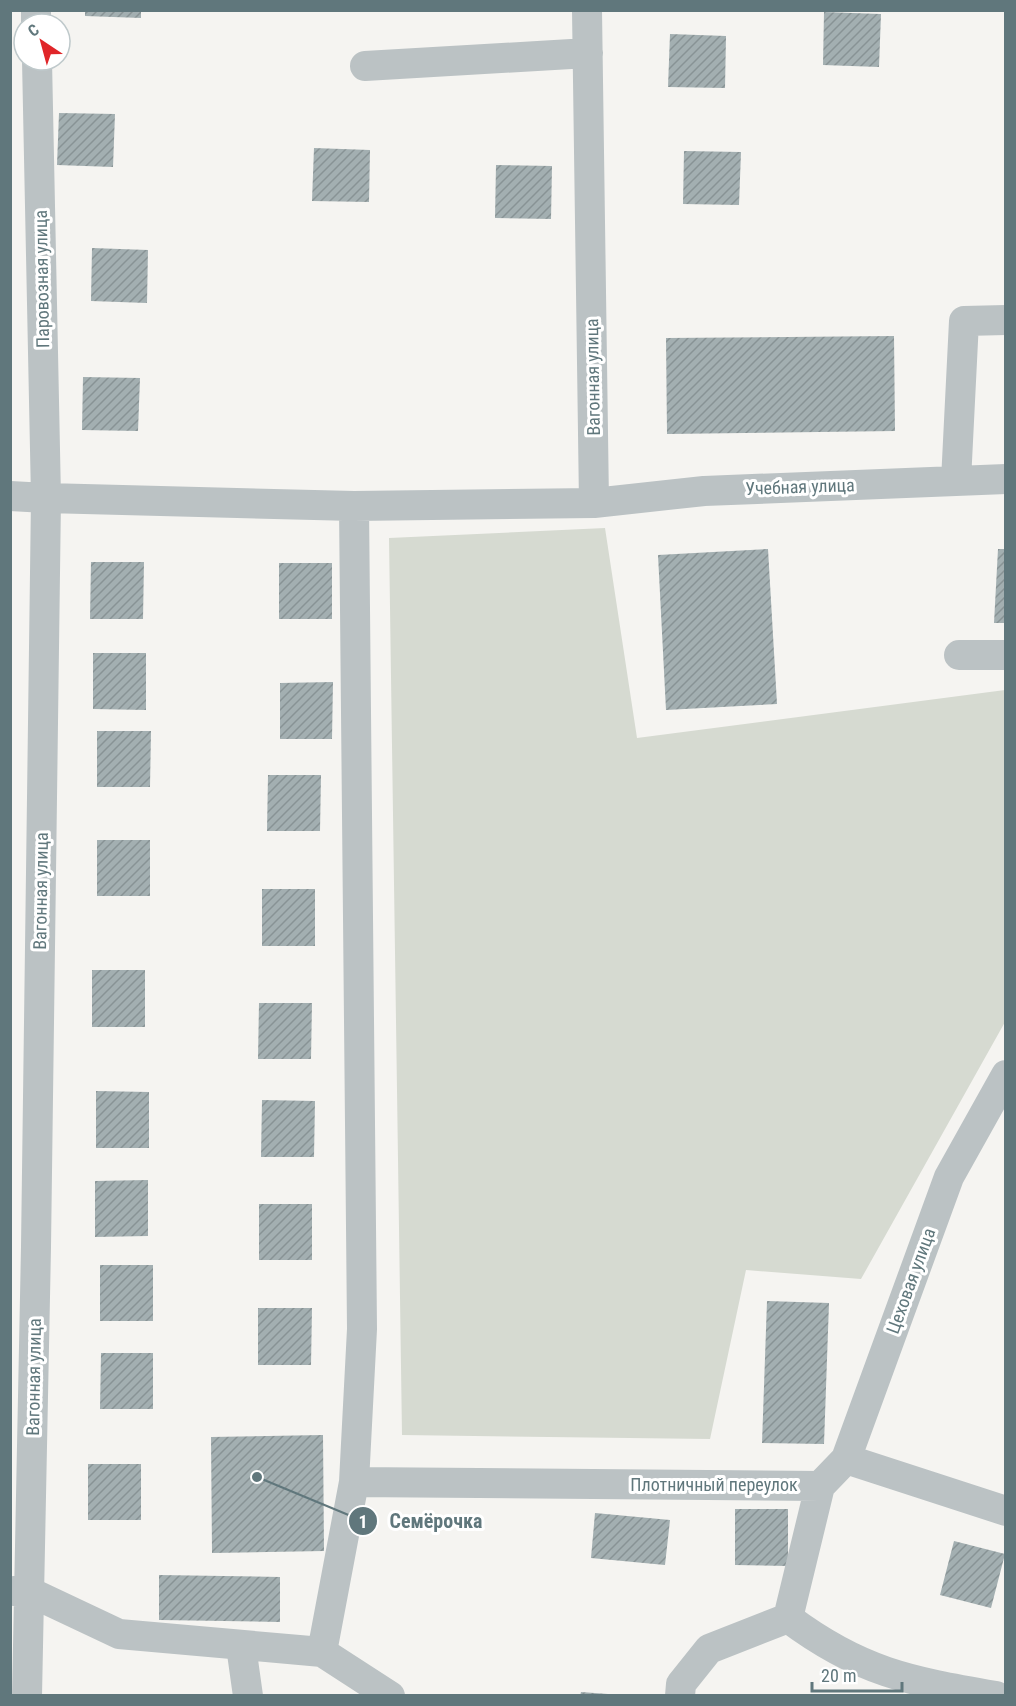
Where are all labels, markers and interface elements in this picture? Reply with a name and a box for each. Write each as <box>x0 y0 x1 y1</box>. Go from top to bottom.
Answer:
north arrow <box>12 12 72 72</box>
text: С <box>24 20 43 41</box>
street label: Паровозная улица <box>30 210 53 348</box>
street label: Вагонная улица <box>581 318 604 436</box>
street label: Учебная улица <box>745 474 855 499</box>
street label: Вагонная улица <box>29 832 52 950</box>
street label: Цеховая улица <box>882 1225 939 1336</box>
street label: Вагонная улица <box>22 1318 45 1436</box>
street label: Плотничный переулок <box>630 1474 798 1495</box>
callout: Семёрочка <box>348 1502 495 1540</box>
text: Семёрочка <box>390 1509 482 1533</box>
text: 1 <box>358 1511 368 1532</box>
scale bar <box>812 1655 902 1693</box>
text: 20 m <box>821 1665 856 1686</box>

